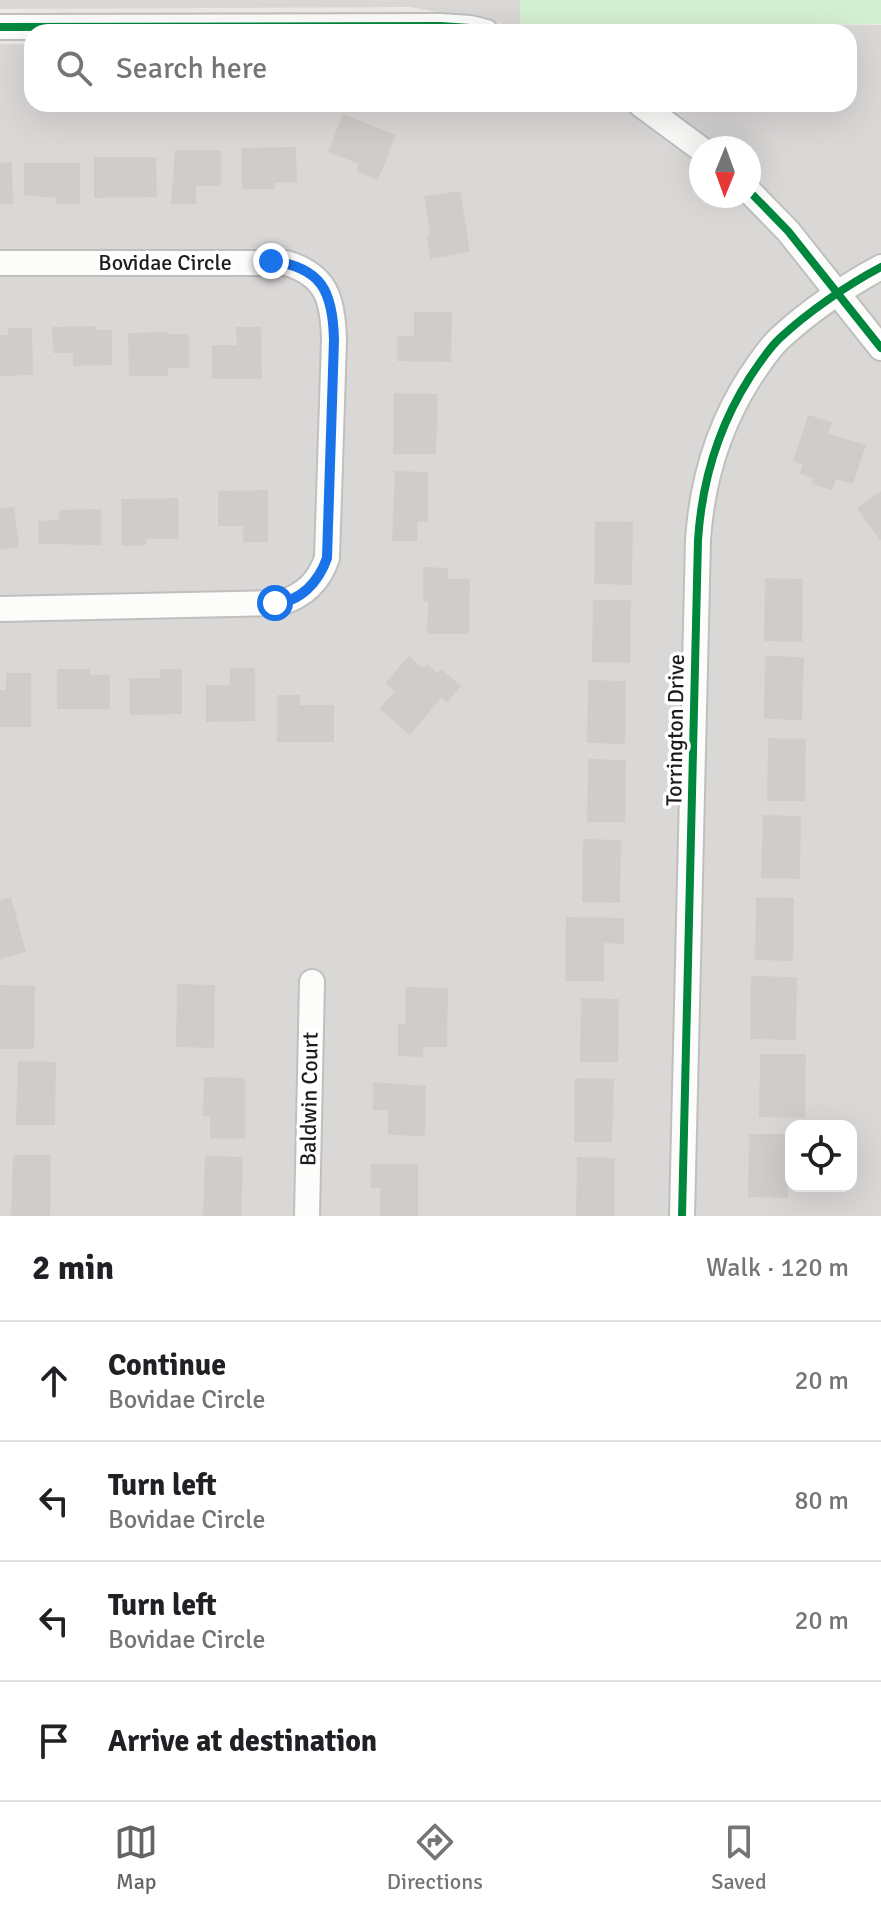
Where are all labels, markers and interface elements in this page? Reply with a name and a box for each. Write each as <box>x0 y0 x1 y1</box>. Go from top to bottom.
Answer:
search box <box>24 24 857 112</box>
icon: search <box>52 46 96 90</box>
text: Search here <box>116 50 267 87</box>
north arrow <box>689 136 761 208</box>
route end <box>253 243 289 279</box>
street label: Bovidae Circle <box>98 249 232 276</box>
route start <box>257 585 293 621</box>
street label: Torrington Drive <box>660 654 690 806</box>
street label: Baldwin Court <box>294 1031 324 1166</box>
map controls <box>785 1120 857 1192</box>
button: locate <box>785 1120 857 1192</box>
text: 2 min <box>32 1247 114 1289</box>
text: Walk · 120 m <box>706 1252 849 1284</box>
text: Continue <box>108 1347 226 1384</box>
icon: ahead <box>32 1359 76 1403</box>
text: 20 m <box>794 1365 849 1397</box>
text: Bovidae Circle <box>108 1384 266 1416</box>
text: Turn left <box>108 1467 217 1504</box>
icon: left <box>32 1479 76 1523</box>
text: 80 m <box>794 1485 849 1517</box>
text: Bovidae Circle <box>108 1504 266 1536</box>
text: Turn left <box>108 1587 217 1624</box>
icon: left <box>32 1599 76 1643</box>
text: 20 m <box>794 1605 849 1637</box>
text: Bovidae Circle <box>108 1624 266 1656</box>
icon: arrive <box>32 1719 76 1763</box>
text: Arrive at destination <box>108 1723 377 1760</box>
tab: Map <box>114 1820 158 1895</box>
tab: Directions <box>387 1820 483 1895</box>
tab: Saved <box>711 1820 767 1895</box>

